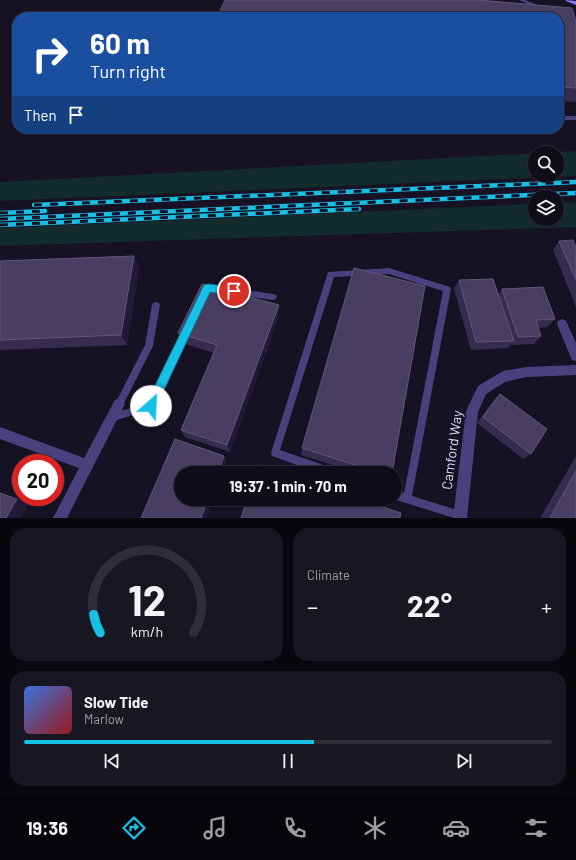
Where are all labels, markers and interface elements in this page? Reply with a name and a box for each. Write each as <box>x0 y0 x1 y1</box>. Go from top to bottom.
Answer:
text: 60 m <box>90 26 150 60</box>
icon: right <box>24 28 76 80</box>
text: Turn right <box>90 60 166 82</box>
icon: arrive <box>65 104 87 126</box>
text: Then <box>24 106 57 124</box>
map controls <box>528 146 564 226</box>
button: search <box>528 146 564 182</box>
button: layers <box>528 190 564 226</box>
pin <box>217 274 251 308</box>
icon: arrive <box>223 280 245 302</box>
position arrow <box>130 385 172 427</box>
street label: Camford Way <box>438 409 466 491</box>
speed limit sign: 20 <box>12 454 64 506</box>
text: 19:37 · 1 min · 70 m <box>229 477 347 495</box>
text: Climate <box>307 567 350 583</box>
text: 12 <box>127 573 166 623</box>
text: 22° <box>407 587 452 623</box>
text: − <box>307 593 318 619</box>
text: + <box>541 593 552 619</box>
text: km/h <box>130 622 163 639</box>
text: Slow Tide <box>84 693 148 711</box>
text: Marlow <box>84 711 124 727</box>
icon: previous <box>101 750 123 772</box>
icon: pause <box>277 750 299 772</box>
icon: next <box>453 750 475 772</box>
icon: directions <box>120 814 148 842</box>
icon: music <box>201 814 229 842</box>
icon: phone <box>281 814 309 842</box>
icon: climate <box>361 814 389 842</box>
icon: car <box>442 814 470 842</box>
icon: filters <box>522 814 550 842</box>
text: 19:36 <box>26 817 68 839</box>

